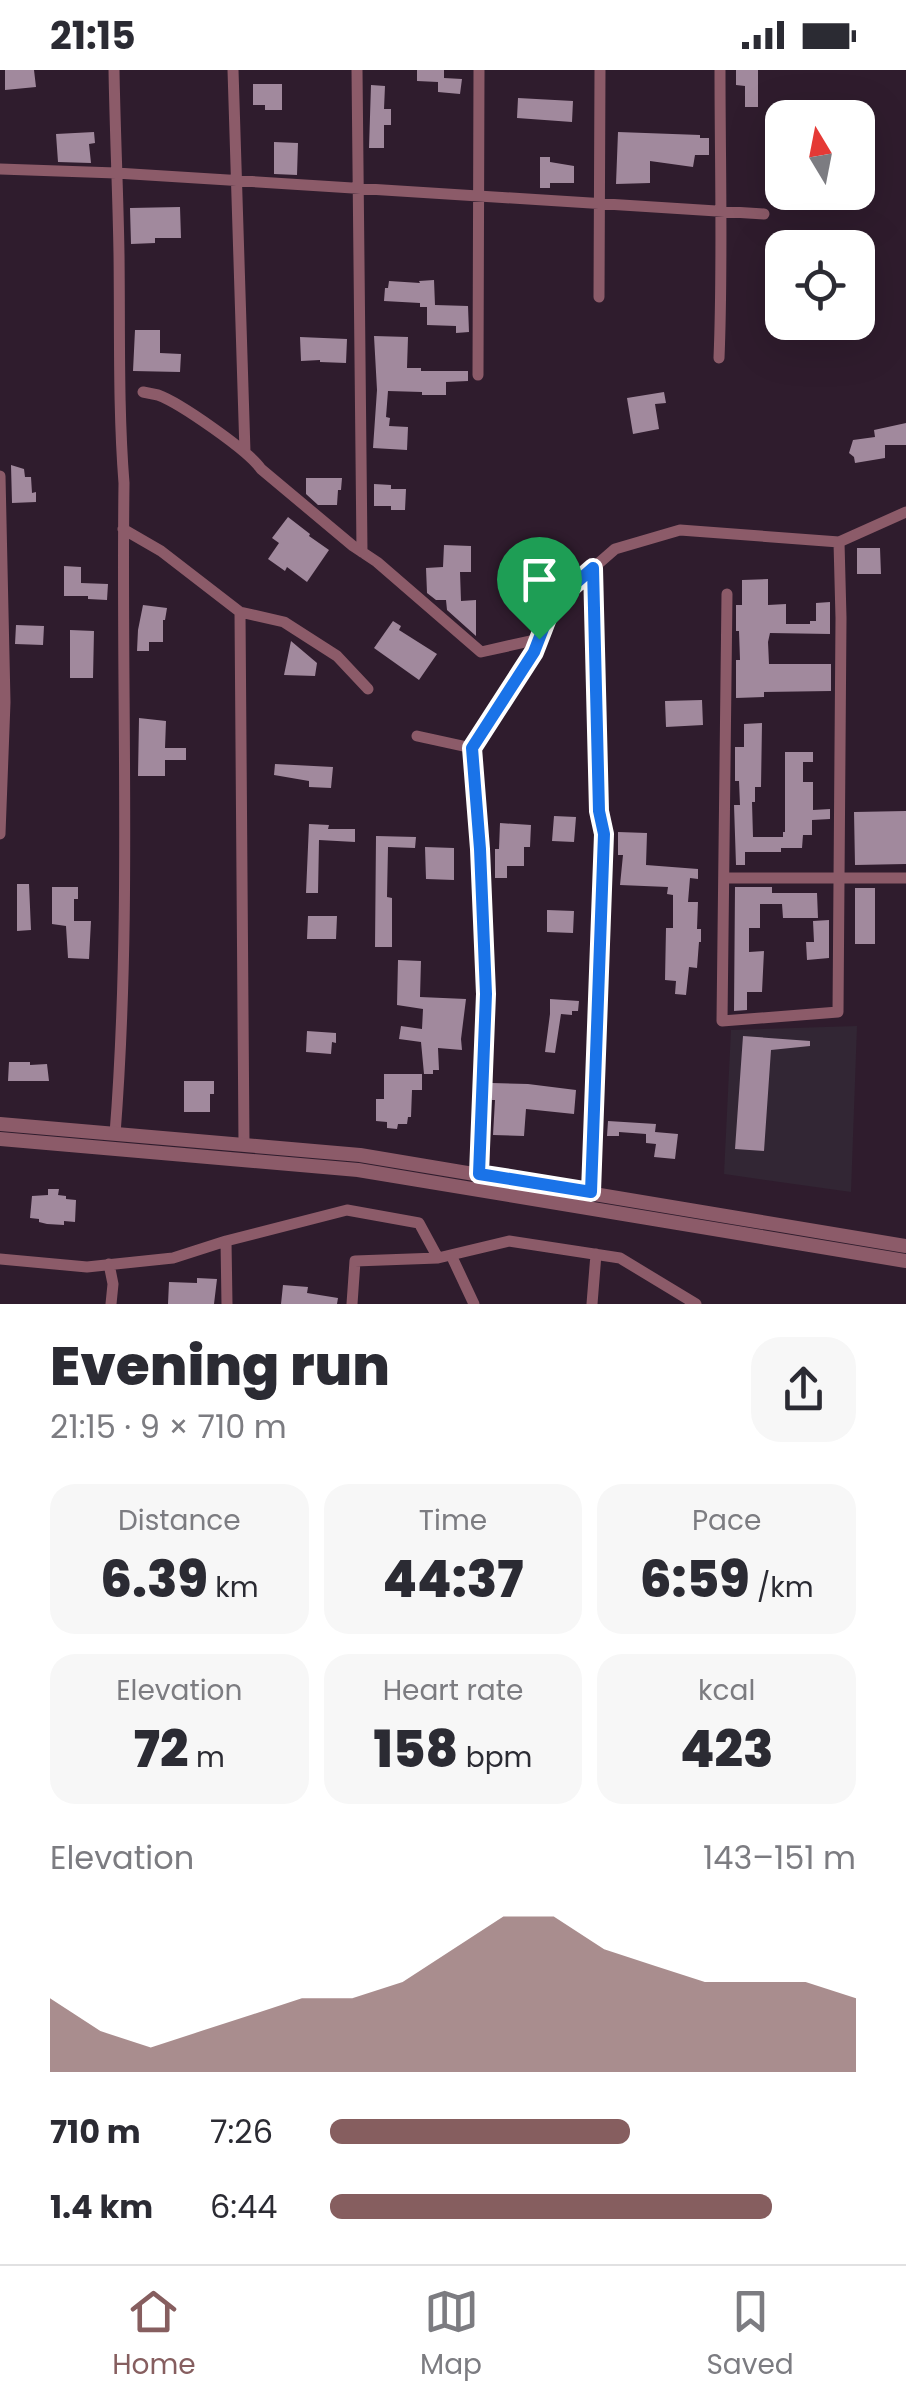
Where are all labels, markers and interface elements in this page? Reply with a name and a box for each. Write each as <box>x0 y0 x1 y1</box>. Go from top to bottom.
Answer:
text: 21:15 <box>50 9 136 62</box>
north arrow <box>765 100 875 210</box>
map controls <box>765 100 875 340</box>
button: locate <box>765 230 875 340</box>
pin <box>497 537 582 640</box>
icon: arrive <box>512 552 567 607</box>
text: Evening run <box>50 1327 390 1404</box>
button: share <box>751 1337 856 1442</box>
text: 21:15 · 9 × 710 m <box>50 1404 287 1449</box>
text: Distance <box>118 1501 241 1540</box>
text: Time <box>419 1501 487 1540</box>
text: Pace <box>692 1501 761 1540</box>
text: 6.39 <box>100 1544 208 1615</box>
text: 44:37 <box>383 1544 523 1615</box>
text: 6:59 <box>640 1544 750 1615</box>
text: km <box>208 1568 259 1607</box>
text: /km <box>750 1568 814 1607</box>
text: Elevation <box>116 1671 242 1710</box>
text: Heart rate <box>383 1671 523 1710</box>
text: kcal <box>698 1671 755 1710</box>
text: 72 <box>134 1714 188 1785</box>
text: 158 <box>374 1714 458 1785</box>
text: 423 <box>680 1714 773 1785</box>
text: m <box>188 1738 225 1777</box>
text: bpm <box>458 1738 532 1777</box>
text: Elevation <box>50 1835 194 1880</box>
text: 143–151 m <box>703 1835 856 1880</box>
text: 710 m <box>50 2109 141 2154</box>
text: 7:26 <box>210 2109 273 2154</box>
text: 1.4 km <box>50 2184 153 2229</box>
text: 6:44 <box>210 2184 277 2229</box>
tab: Home <box>112 2284 196 2386</box>
tab: Map <box>420 2284 482 2386</box>
tab: Saved <box>706 2284 794 2386</box>

